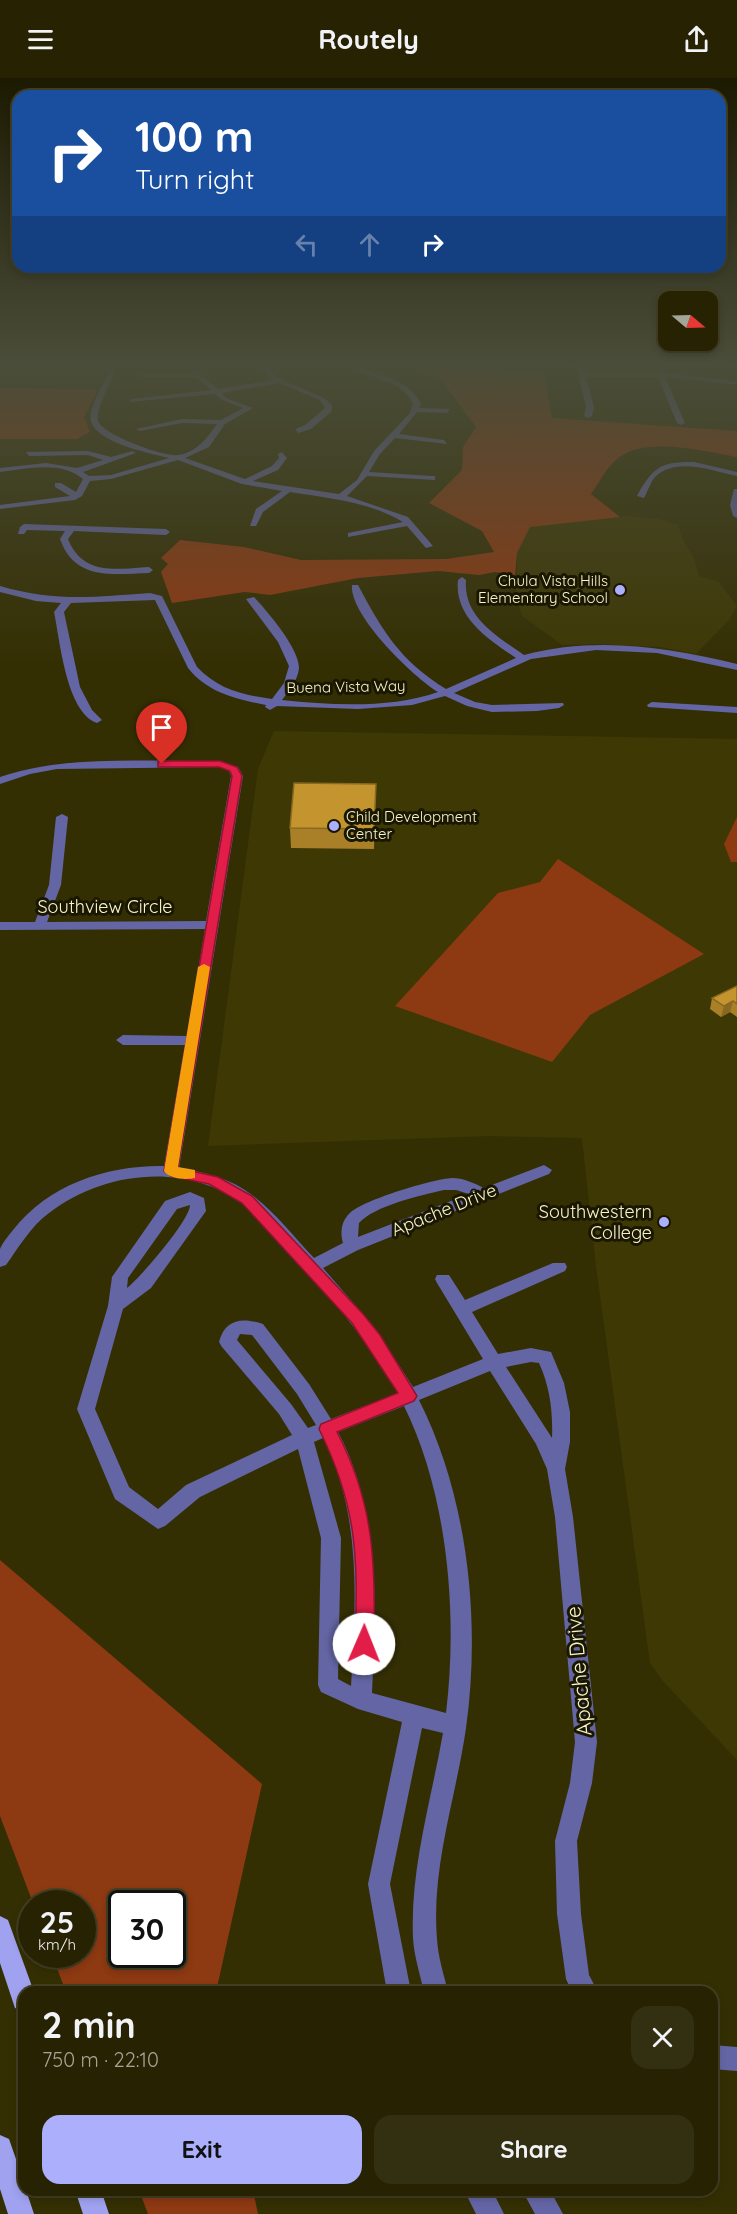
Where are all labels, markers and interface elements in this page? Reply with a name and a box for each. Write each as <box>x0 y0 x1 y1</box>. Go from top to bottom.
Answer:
text: Routely <box>318 22 419 56</box>
icon: menu <box>24 23 57 56</box>
icon: share <box>680 23 713 56</box>
text: 100 m <box>135 110 253 163</box>
icon: right <box>36 114 114 192</box>
text: Turn right <box>135 162 254 196</box>
icon: left <box>290 228 323 261</box>
icon: ahead <box>353 228 386 261</box>
icon: right <box>416 228 449 261</box>
north arrow <box>658 291 718 351</box>
map controls <box>658 291 718 351</box>
place label: Chula Vista Hills Elementary School <box>478 571 608 607</box>
marker: Chula Vista Hills Elementary School <box>613 583 627 597</box>
street label: Buena Vista Way <box>286 676 406 697</box>
pin <box>136 702 187 764</box>
icon: arrive <box>145 711 178 744</box>
place label: Child Development Center <box>346 807 477 843</box>
marker: Child Development Center <box>327 819 341 833</box>
street label: Southview Circle <box>37 895 173 918</box>
street label: Apache Drive <box>388 1178 500 1241</box>
place label: Southwestern College <box>539 1200 652 1244</box>
marker: Southwestern College <box>657 1215 671 1229</box>
street label: Apache Drive <box>559 1605 597 1737</box>
position arrow <box>332 1612 396 1676</box>
speed limit sign: 30 <box>108 1890 186 1968</box>
text: 25 <box>40 1903 74 1941</box>
text: km/h <box>38 1935 76 1954</box>
text: 2 min <box>42 2002 136 2047</box>
button: close <box>631 2006 694 2069</box>
text: 750 m · 22:10 <box>42 2047 159 2072</box>
button: Exit <box>42 2115 362 2184</box>
button: Share <box>374 2115 694 2184</box>

